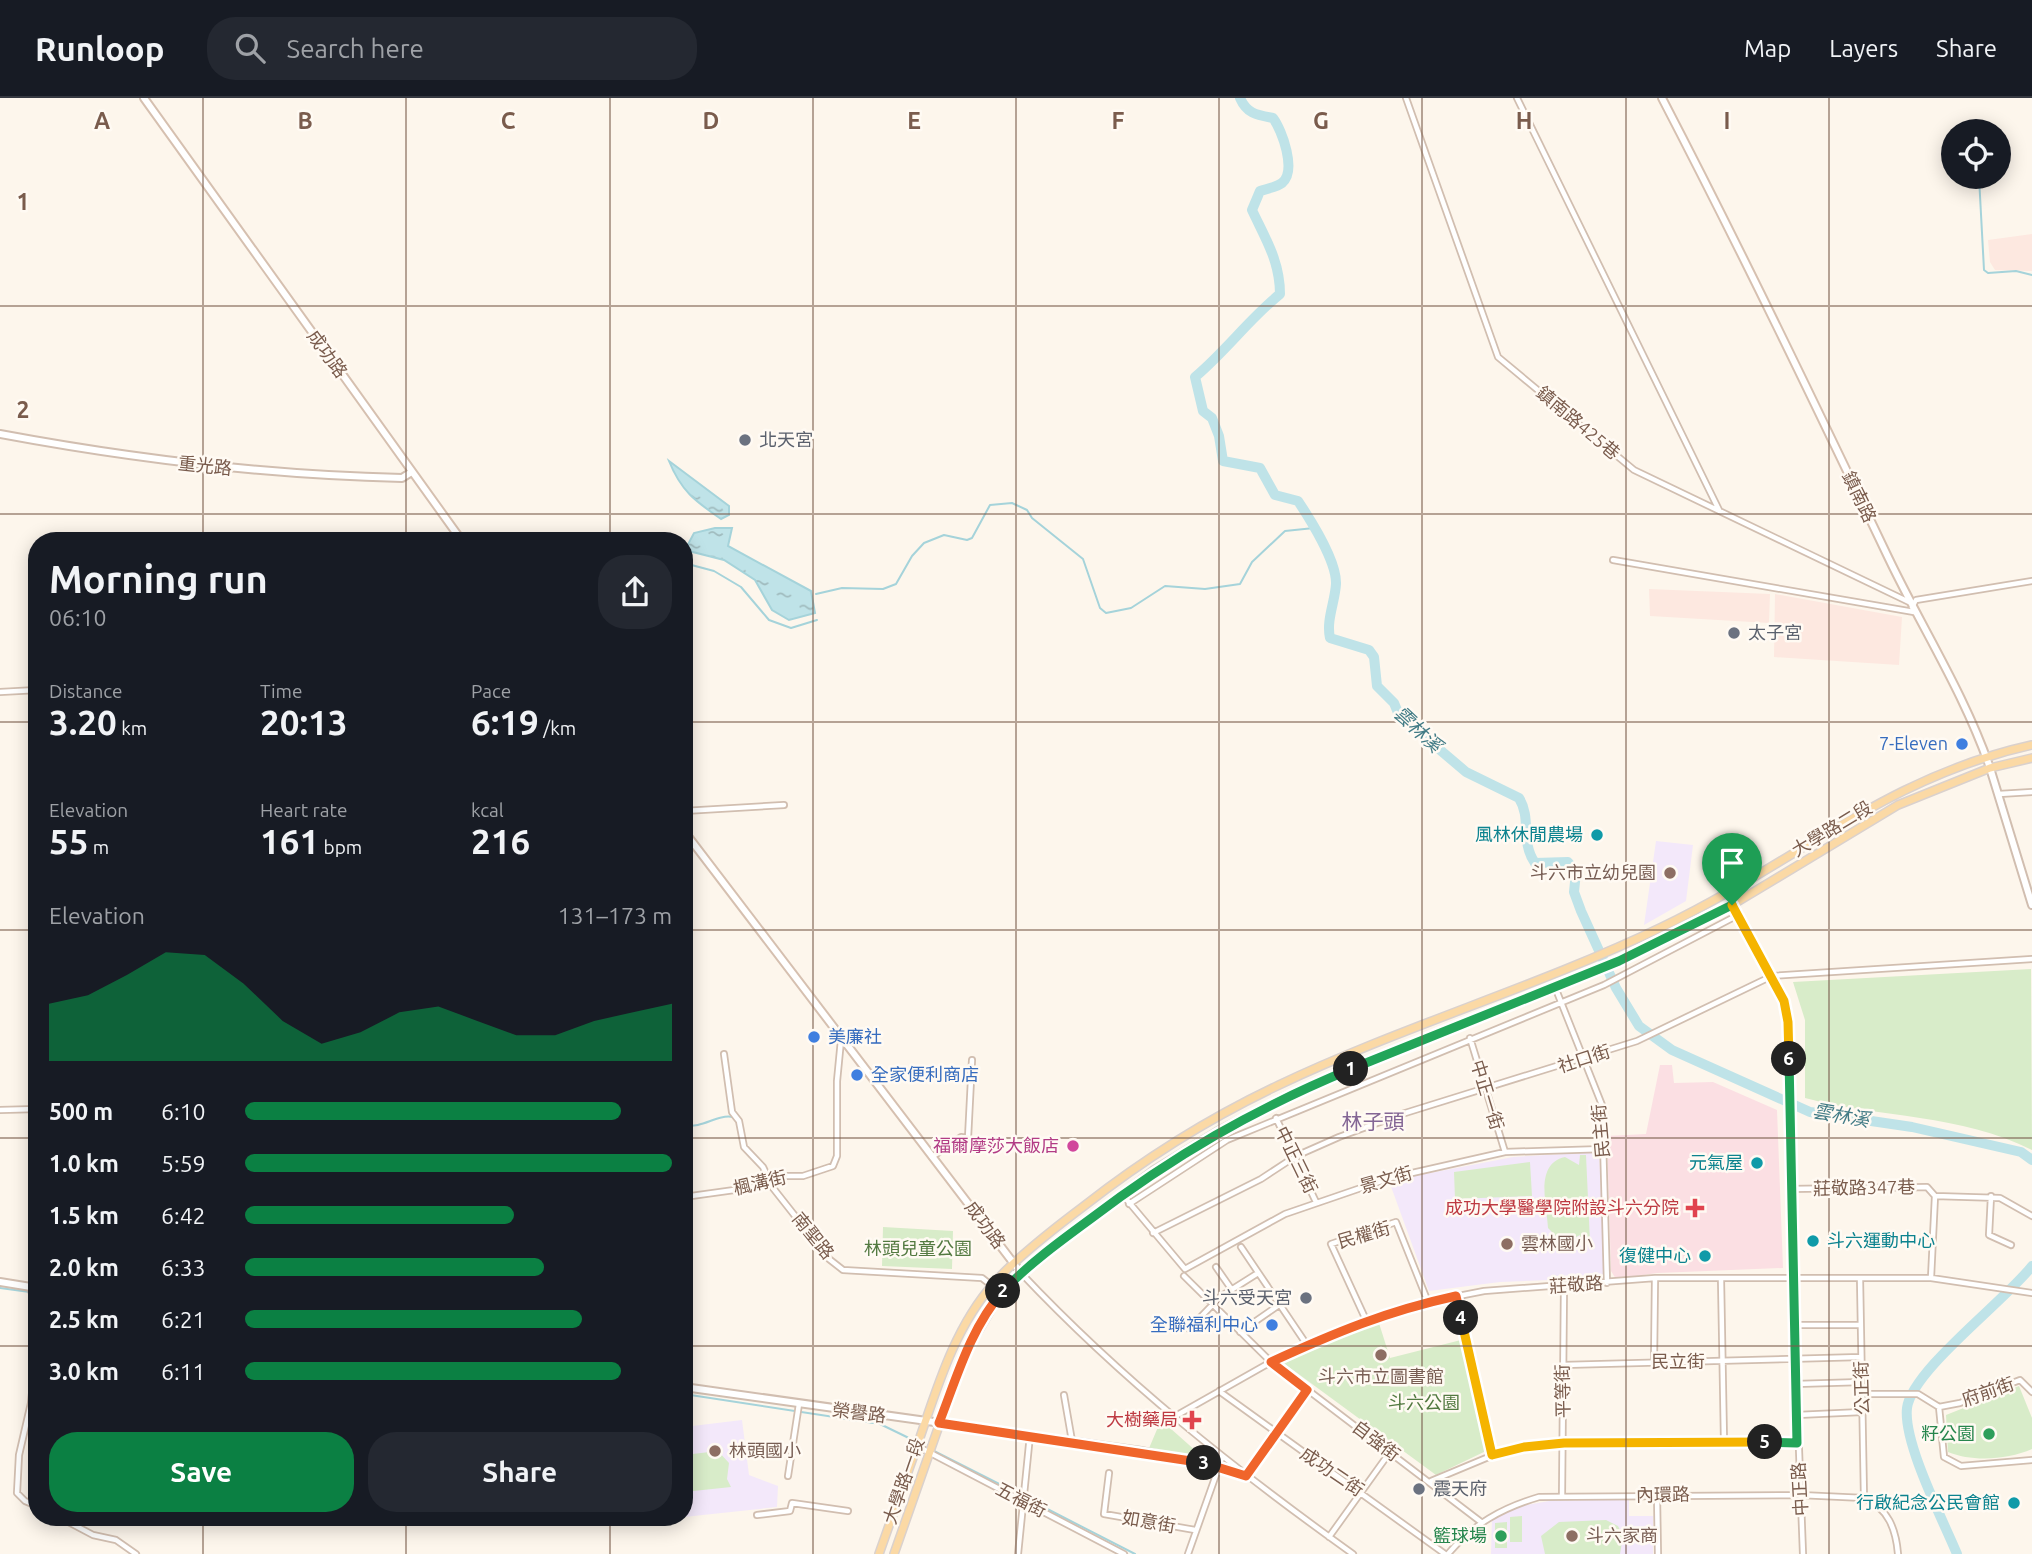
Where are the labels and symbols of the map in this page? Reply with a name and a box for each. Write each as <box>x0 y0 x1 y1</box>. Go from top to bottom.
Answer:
text: A <box>94 108 110 133</box>
text: B <box>297 108 313 133</box>
text: C <box>501 108 516 133</box>
text: D <box>703 108 719 133</box>
text: E <box>907 108 921 133</box>
text: F <box>1112 108 1125 133</box>
text: G <box>1313 108 1329 133</box>
text: H <box>1516 108 1532 133</box>
text: I <box>1724 108 1730 133</box>
text: 1 <box>17 189 29 214</box>
street label: 成功路 <box>304 326 352 381</box>
street label: 鎮南路425巷 <box>1533 382 1624 463</box>
text: 2 <box>17 397 29 422</box>
place label: 北天宮 <box>759 429 813 449</box>
marker: 北天宮 <box>737 432 753 448</box>
street label: 重光路 <box>177 452 233 478</box>
street label: 鎮南路 <box>1839 468 1881 525</box>
place label: 太子宮 <box>1748 622 1802 642</box>
marker: 太子宮 <box>1726 625 1742 641</box>
water label: 雲林溪 <box>1390 702 1449 759</box>
place label: 7-Eleven <box>1879 733 1948 753</box>
marker: 7-Eleven <box>1954 736 1970 752</box>
street label: 大學路二段 <box>1788 796 1875 860</box>
place label: 風林休閒農場 <box>1475 824 1583 844</box>
marker: 風林休閒農場 <box>1589 827 1605 843</box>
pin <box>1702 833 1762 905</box>
place label: 斗六市立幼兒園 <box>1530 862 1656 882</box>
marker: 斗六市立幼兒園 <box>1662 865 1678 881</box>
place label: 美廉社 <box>828 1026 882 1046</box>
marker: 美廉社 <box>806 1029 822 1045</box>
street label: 社口街 <box>1555 1040 1612 1076</box>
pin: 6 <box>1772 1042 1806 1076</box>
pin: 1 <box>1334 1052 1368 1086</box>
street label: 中正一街 <box>1468 1057 1508 1132</box>
place label: 全家便利商店 <box>871 1064 979 1084</box>
marker: 全家便利商店 <box>849 1067 865 1083</box>
water label: 雲林溪 <box>1811 1099 1874 1131</box>
street label: 民主街 <box>1588 1103 1612 1159</box>
district label: 林子頭 <box>1342 1109 1405 1133</box>
street label: 中正三街 <box>1272 1123 1322 1196</box>
place label: 福爾摩莎大飯店 <box>933 1135 1059 1155</box>
marker: 福爾摩莎大飯店 <box>1065 1138 1081 1154</box>
place label: 元氣屋 <box>1689 1152 1743 1172</box>
marker: 元氣屋 <box>1749 1155 1765 1171</box>
street label: 景文街 <box>1357 1162 1414 1196</box>
street label: 楓溝街 <box>731 1166 788 1198</box>
street label: 莊敬路347巷 <box>1813 1176 1915 1198</box>
street label: 成功路 <box>962 1197 1010 1252</box>
place label: 成功大學醫學院附設斗六分院 <box>1445 1197 1679 1217</box>
marker: 成功大學醫學院附設斗六分院 <box>1685 1198 1705 1218</box>
street label: 南聖路 <box>789 1208 839 1263</box>
street label: 民權街 <box>1335 1217 1392 1251</box>
place label: 斗六運動中心 <box>1827 1230 1935 1250</box>
place label: 雲林國小 <box>1521 1233 1593 1253</box>
marker: 斗六運動中心 <box>1805 1233 1821 1249</box>
marker: 雲林國小 <box>1499 1236 1515 1252</box>
park label: 林頭兒童公園 <box>864 1238 972 1258</box>
place label: 復健中心 <box>1619 1245 1691 1265</box>
marker: 復健中心 <box>1697 1248 1713 1264</box>
street label: 莊敬路 <box>1548 1272 1604 1296</box>
pin: 2 <box>986 1274 1020 1308</box>
place label: 斗六受天宮 <box>1202 1287 1292 1307</box>
marker: 斗六受天宮 <box>1298 1290 1314 1306</box>
pin: 4 <box>1444 1300 1478 1336</box>
place label: 全聯福利中心 <box>1150 1314 1258 1334</box>
marker: 全聯福利中心 <box>1264 1317 1280 1333</box>
marker: 斗六市立圖書館 <box>1373 1347 1389 1363</box>
street label: 民立街 <box>1651 1351 1705 1371</box>
street label: 公正街 <box>1850 1361 1872 1415</box>
street label: 平等街 <box>1552 1364 1572 1418</box>
place label: 斗六市立圖書館 <box>1318 1366 1444 1386</box>
street label: 府前街 <box>1959 1373 2016 1409</box>
park label: 斗六公園 <box>1388 1392 1460 1412</box>
street label: 榮譽路 <box>831 1399 887 1425</box>
place label: 大樹藥局 <box>1106 1409 1178 1429</box>
marker: 大樹藥局 <box>1184 1412 1200 1428</box>
street label: 自強街 <box>1349 1416 1404 1464</box>
place label: 籽公園 <box>1921 1423 1975 1443</box>
pin: 5 <box>1748 1424 1782 1460</box>
marker: 籽公園 <box>1981 1426 1997 1442</box>
street label: 大學路一段 <box>879 1435 927 1526</box>
place label: 林頭國小 <box>729 1440 801 1460</box>
marker: 林頭國小 <box>707 1443 723 1459</box>
street label: 成功二街 <box>1297 1443 1368 1500</box>
pin: 3 <box>1186 1446 1222 1480</box>
street label: 中正路 <box>1788 1462 1810 1517</box>
street label: 五福街 <box>993 1478 1050 1520</box>
place label: 震天府 <box>1433 1478 1487 1498</box>
marker: 震天府 <box>1411 1481 1427 1497</box>
street label: 內環路 <box>1636 1484 1690 1504</box>
place label: 行啟紀念公民會館 <box>1856 1492 2000 1512</box>
marker: 行啟紀念公民會館 <box>2006 1495 2022 1511</box>
street label: 如意街 <box>1121 1506 1177 1536</box>
place label: 籃球場 <box>1433 1525 1487 1545</box>
place label: 斗六家商 <box>1586 1525 1658 1545</box>
marker: 籃球場 <box>1493 1528 1509 1544</box>
marker: 斗六家商 <box>1564 1528 1580 1544</box>

